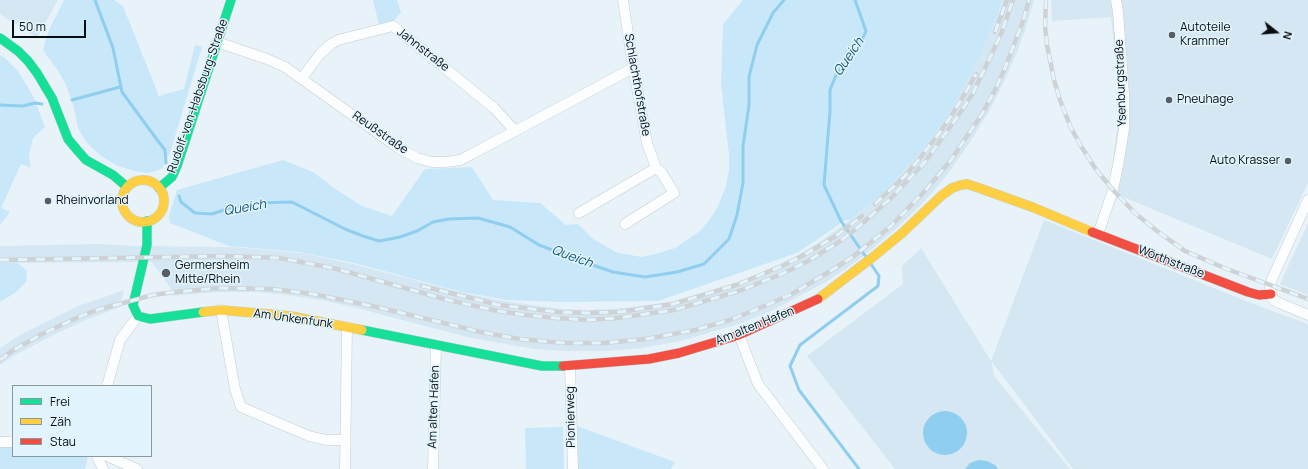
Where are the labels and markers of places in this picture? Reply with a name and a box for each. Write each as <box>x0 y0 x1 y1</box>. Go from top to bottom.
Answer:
place label: Autoteile Krammer <box>1180 21 1231 49</box>
marker: Autoteile Krammer <box>1167 30 1177 40</box>
place label: Pneuhage <box>1177 93 1233 107</box>
marker: Pneuhage <box>1164 95 1174 105</box>
place label: Auto Krasser <box>1209 154 1280 168</box>
marker: Auto Krasser <box>1283 156 1293 166</box>
place label: Rheinvorland <box>56 194 129 208</box>
marker: Rheinvorland <box>43 196 53 206</box>
place label: Germersheim Mitte/Rhein <box>175 259 249 287</box>
marker: Germersheim Mitte/Rhein <box>160 267 172 279</box>

